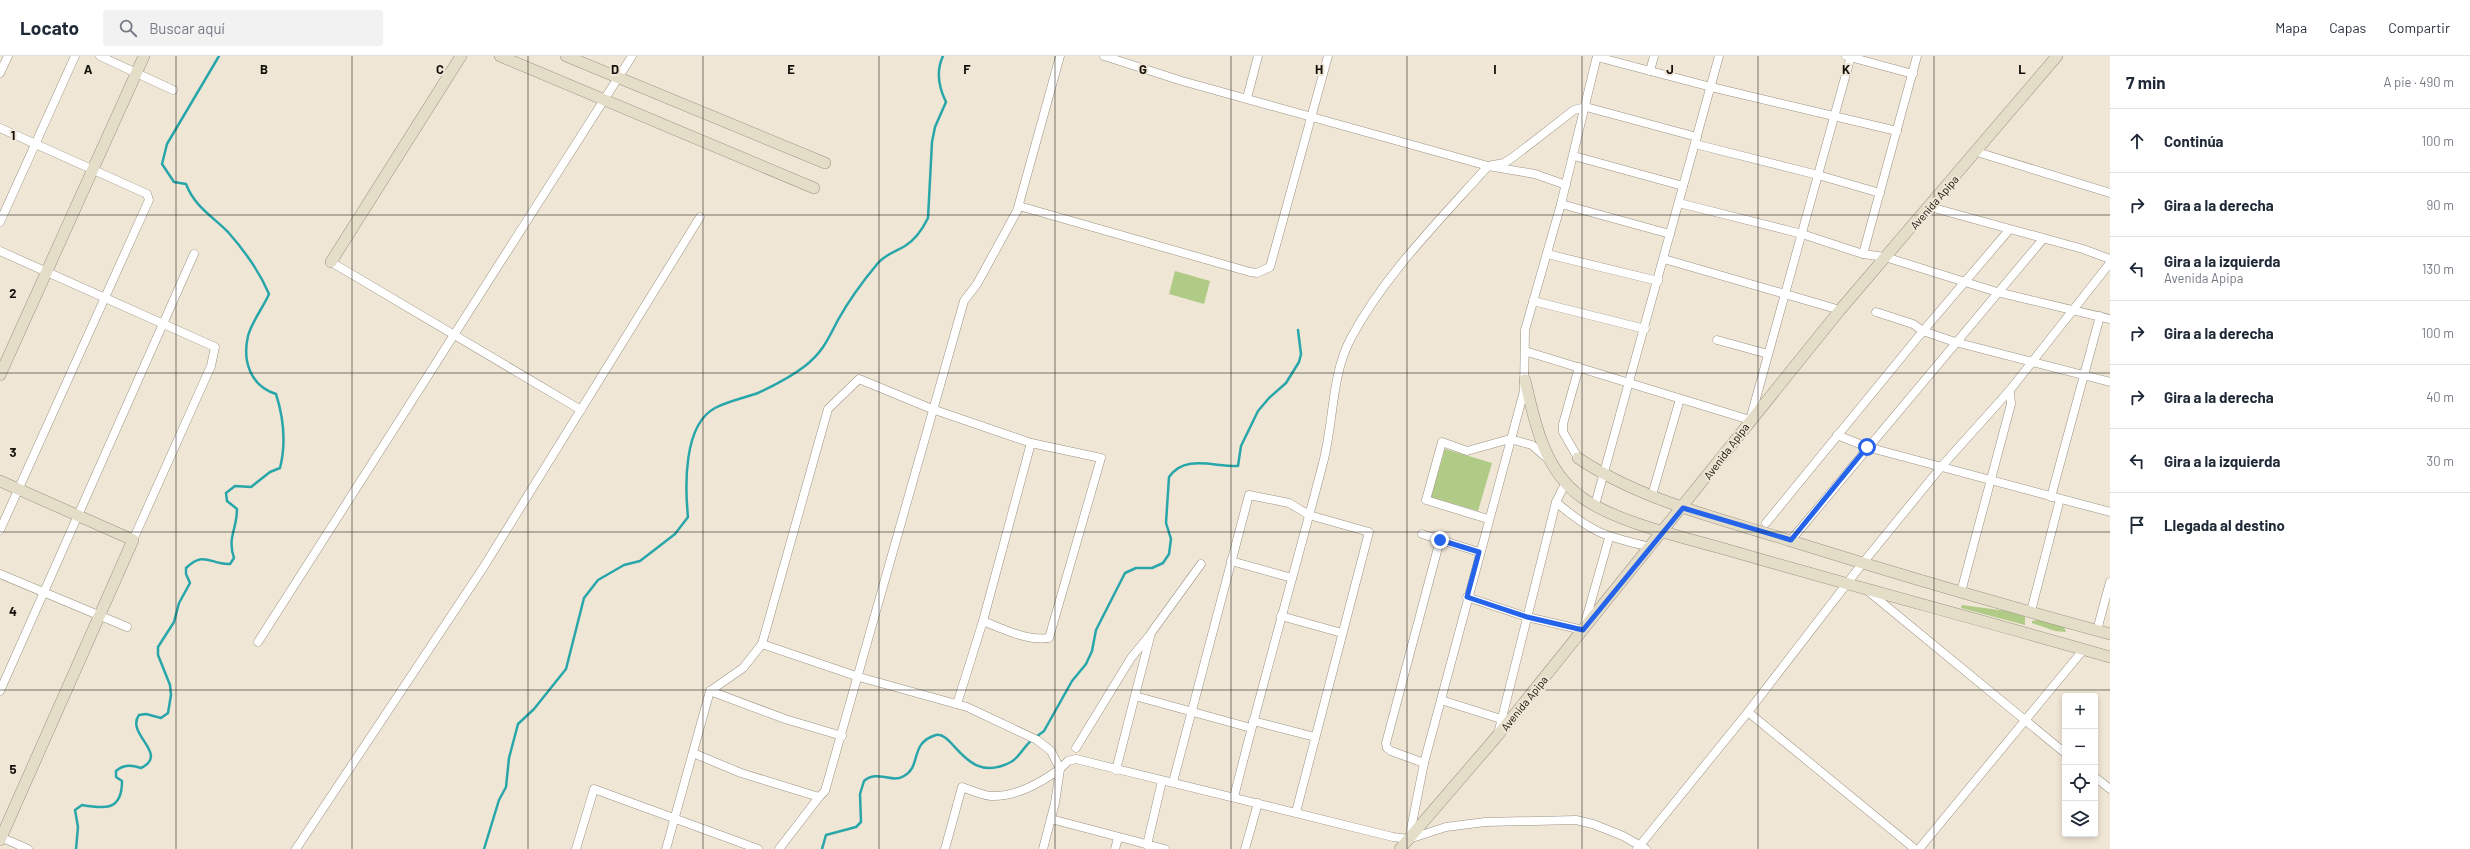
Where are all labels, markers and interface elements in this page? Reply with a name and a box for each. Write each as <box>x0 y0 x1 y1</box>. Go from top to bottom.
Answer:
search box <box>103 10 383 46</box>
text: Locato <box>20 16 79 39</box>
icon: search <box>117 17 139 39</box>
text: Buscar aquí <box>149 19 225 37</box>
text: Mapa <box>2275 19 2307 36</box>
text: Capas <box>2329 19 2366 36</box>
text: Compartir <box>2388 19 2450 36</box>
text: A <box>84 61 93 77</box>
text: B <box>260 61 268 77</box>
text: C <box>436 61 444 77</box>
text: D <box>611 61 619 77</box>
text: E <box>787 61 795 77</box>
text: F <box>963 61 971 77</box>
text: G <box>1139 61 1147 77</box>
text: H <box>1315 61 1323 77</box>
text: I <box>1493 61 1497 77</box>
text: J <box>1666 61 1674 77</box>
text: K <box>1842 61 1850 77</box>
text: L <box>2018 61 2026 77</box>
text: 7 min <box>2126 72 2166 92</box>
text: A pie · 490 m <box>2384 74 2454 90</box>
text: 1 <box>11 127 15 143</box>
icon: ahead <box>2126 130 2148 152</box>
text: Continúa <box>2164 132 2224 150</box>
text: 100 m <box>2421 133 2454 149</box>
street label: Avenida Apipa <box>1907 172 1961 232</box>
icon: right <box>2126 194 2148 216</box>
text: Gira a la derecha <box>2164 196 2274 214</box>
text: 90 m <box>2427 197 2454 213</box>
text: Gira a la izquierda <box>2164 252 2280 270</box>
icon: left <box>2126 258 2148 280</box>
text: 130 m <box>2422 261 2454 277</box>
text: Avenida Apipa <box>2164 270 2243 286</box>
text: 2 <box>9 285 17 301</box>
icon: right <box>2126 322 2148 344</box>
text: Gira a la derecha <box>2164 324 2274 342</box>
text: 100 m <box>2421 325 2454 341</box>
icon: right <box>2126 386 2148 408</box>
text: Gira a la derecha <box>2164 388 2274 406</box>
text: 40 m <box>2426 389 2454 405</box>
street label: Avenida Apipa <box>1701 420 1751 482</box>
route start <box>1858 438 1876 456</box>
text: 3 <box>9 444 17 460</box>
icon: left <box>2126 450 2148 472</box>
text: Gira a la izquierda <box>2164 452 2280 470</box>
text: 30 m <box>2427 453 2454 469</box>
icon: arrive <box>2126 514 2148 536</box>
text: Llegada al destino <box>2164 516 2285 534</box>
route end <box>1431 531 1449 549</box>
text: 4 <box>9 603 17 619</box>
street label: Avenida Apipa <box>1498 673 1550 733</box>
map controls <box>2062 693 2098 837</box>
button: + <box>2062 693 2098 729</box>
button: − <box>2062 729 2098 765</box>
text: 5 <box>9 761 17 777</box>
button: locate <box>2062 765 2098 801</box>
button: layers <box>2062 801 2098 837</box>

